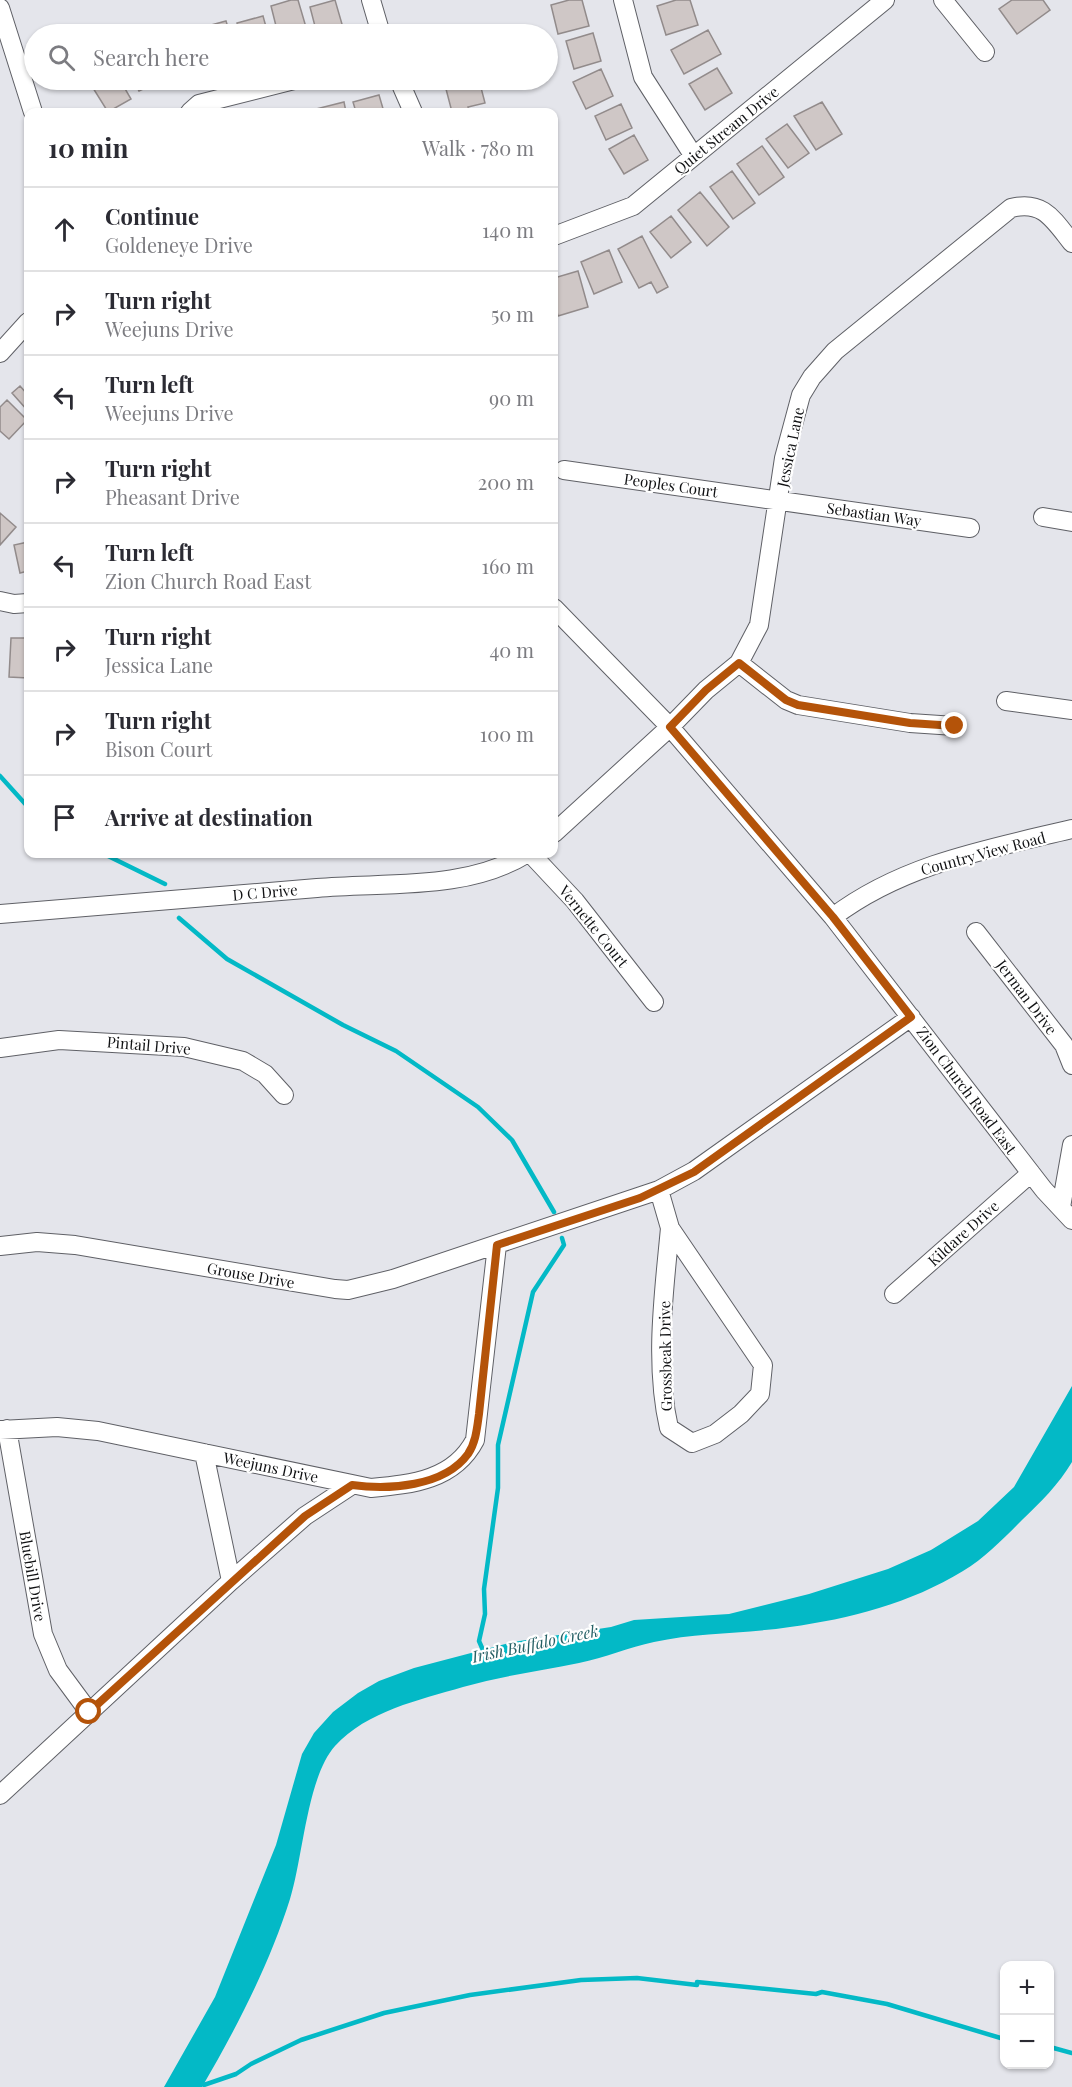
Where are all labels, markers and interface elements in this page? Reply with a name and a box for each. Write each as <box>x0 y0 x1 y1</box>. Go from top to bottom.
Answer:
search box <box>24 24 558 90</box>
icon: search <box>45 41 78 74</box>
text: Search here <box>93 42 209 72</box>
street label: Quiet Stream Drive <box>669 82 783 178</box>
text: 10 min <box>48 130 128 165</box>
text: Walk · 780 m <box>422 134 534 161</box>
text: Continue <box>105 201 199 231</box>
icon: ahead <box>48 213 81 246</box>
text: 140 m <box>482 216 534 243</box>
text: Goldeneye Drive <box>105 231 253 258</box>
text: Turn right <box>105 285 211 315</box>
icon: right <box>48 297 81 330</box>
text: 50 m <box>491 300 534 327</box>
text: Weejuns Drive <box>105 315 234 342</box>
text: Turn left <box>105 369 194 399</box>
icon: left <box>48 381 81 414</box>
text: 90 m <box>489 384 534 411</box>
text: Weejuns Drive <box>105 399 234 426</box>
street label: Jessica Lane <box>772 405 808 490</box>
text: Turn right <box>105 453 211 483</box>
icon: right <box>48 465 81 498</box>
text: 200 m <box>478 468 534 495</box>
street label: Peoples Court <box>623 469 720 502</box>
text: Pheasant Drive <box>105 483 240 510</box>
street label: Sebastian Way <box>825 497 923 531</box>
text: Turn left <box>105 537 194 567</box>
icon: left <box>48 549 81 582</box>
text: 160 m <box>482 552 534 579</box>
text: Zion Church Road East <box>105 567 311 594</box>
text: Turn right <box>105 621 211 651</box>
icon: right <box>48 633 81 666</box>
text: 40 m <box>489 636 534 663</box>
text: Jessica Lane <box>105 651 213 678</box>
text: Turn right <box>105 705 211 735</box>
route end <box>941 712 967 738</box>
icon: right <box>48 717 81 750</box>
text: 100 m <box>480 720 534 747</box>
text: Bison Court <box>105 735 212 762</box>
icon: arrive <box>48 801 81 834</box>
text: Arrive at destination <box>105 802 313 832</box>
street label: Country View Road <box>918 827 1048 879</box>
street label: D C Drive <box>232 879 298 905</box>
street label: Vernette Court <box>554 880 634 972</box>
street label: Jerman Drive <box>992 955 1062 1039</box>
street label: Zion Church Road East <box>912 1022 1022 1158</box>
street label: Pintail Drive <box>106 1031 192 1059</box>
street label: Kildare Drive <box>923 1196 1003 1270</box>
street label: Grouse Drive <box>206 1257 296 1293</box>
street label: Grossbeak Drive <box>654 1301 676 1411</box>
street label: Weejuns Drive <box>221 1447 320 1487</box>
street label: Bluebill Drive <box>15 1529 51 1623</box>
water label: Irish Buffalo Creek <box>469 1619 600 1667</box>
route start <box>75 1698 101 1724</box>
map controls <box>1000 1961 1054 2069</box>
button: + <box>1000 1961 1054 2015</box>
button: − <box>1000 2015 1054 2069</box>

